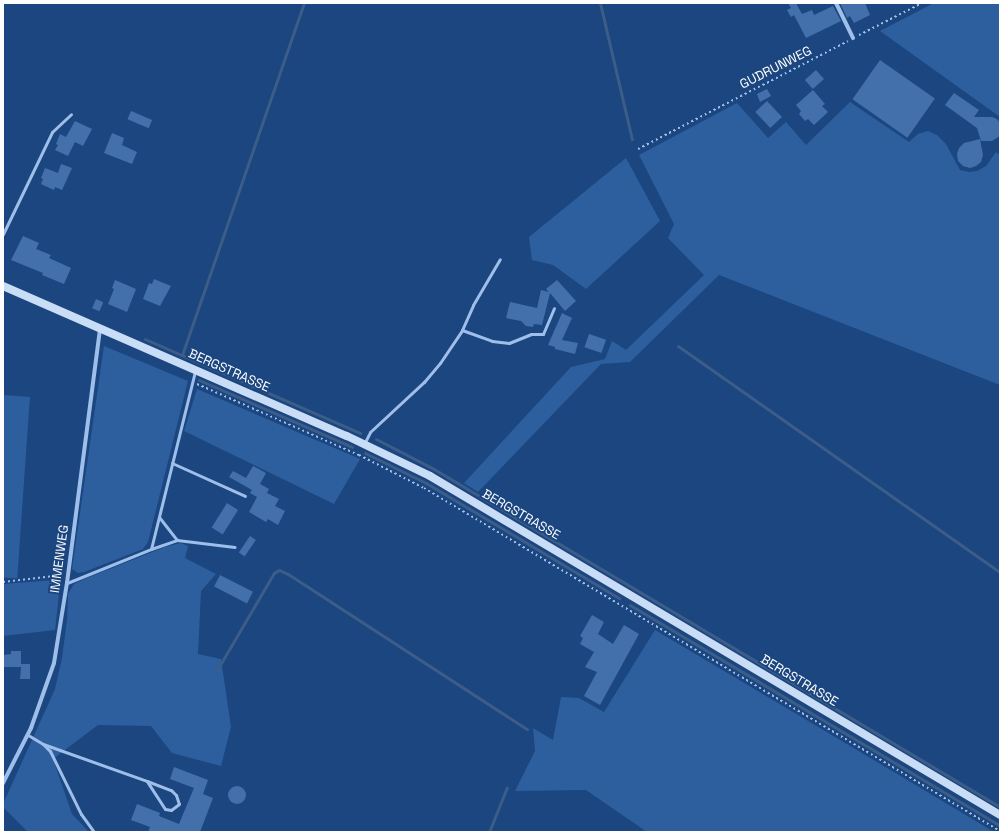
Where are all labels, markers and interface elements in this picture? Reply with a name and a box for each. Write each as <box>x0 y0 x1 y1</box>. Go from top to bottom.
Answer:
street label: GUDRUNWEG <box>737 43 815 93</box>
street label: BERGSTRASSE <box>186 346 272 396</box>
street label: BERGSTRASSE <box>479 486 563 544</box>
street label: IMMENWEG <box>47 524 73 594</box>
street label: BERGSTRASSE <box>757 652 841 710</box>

